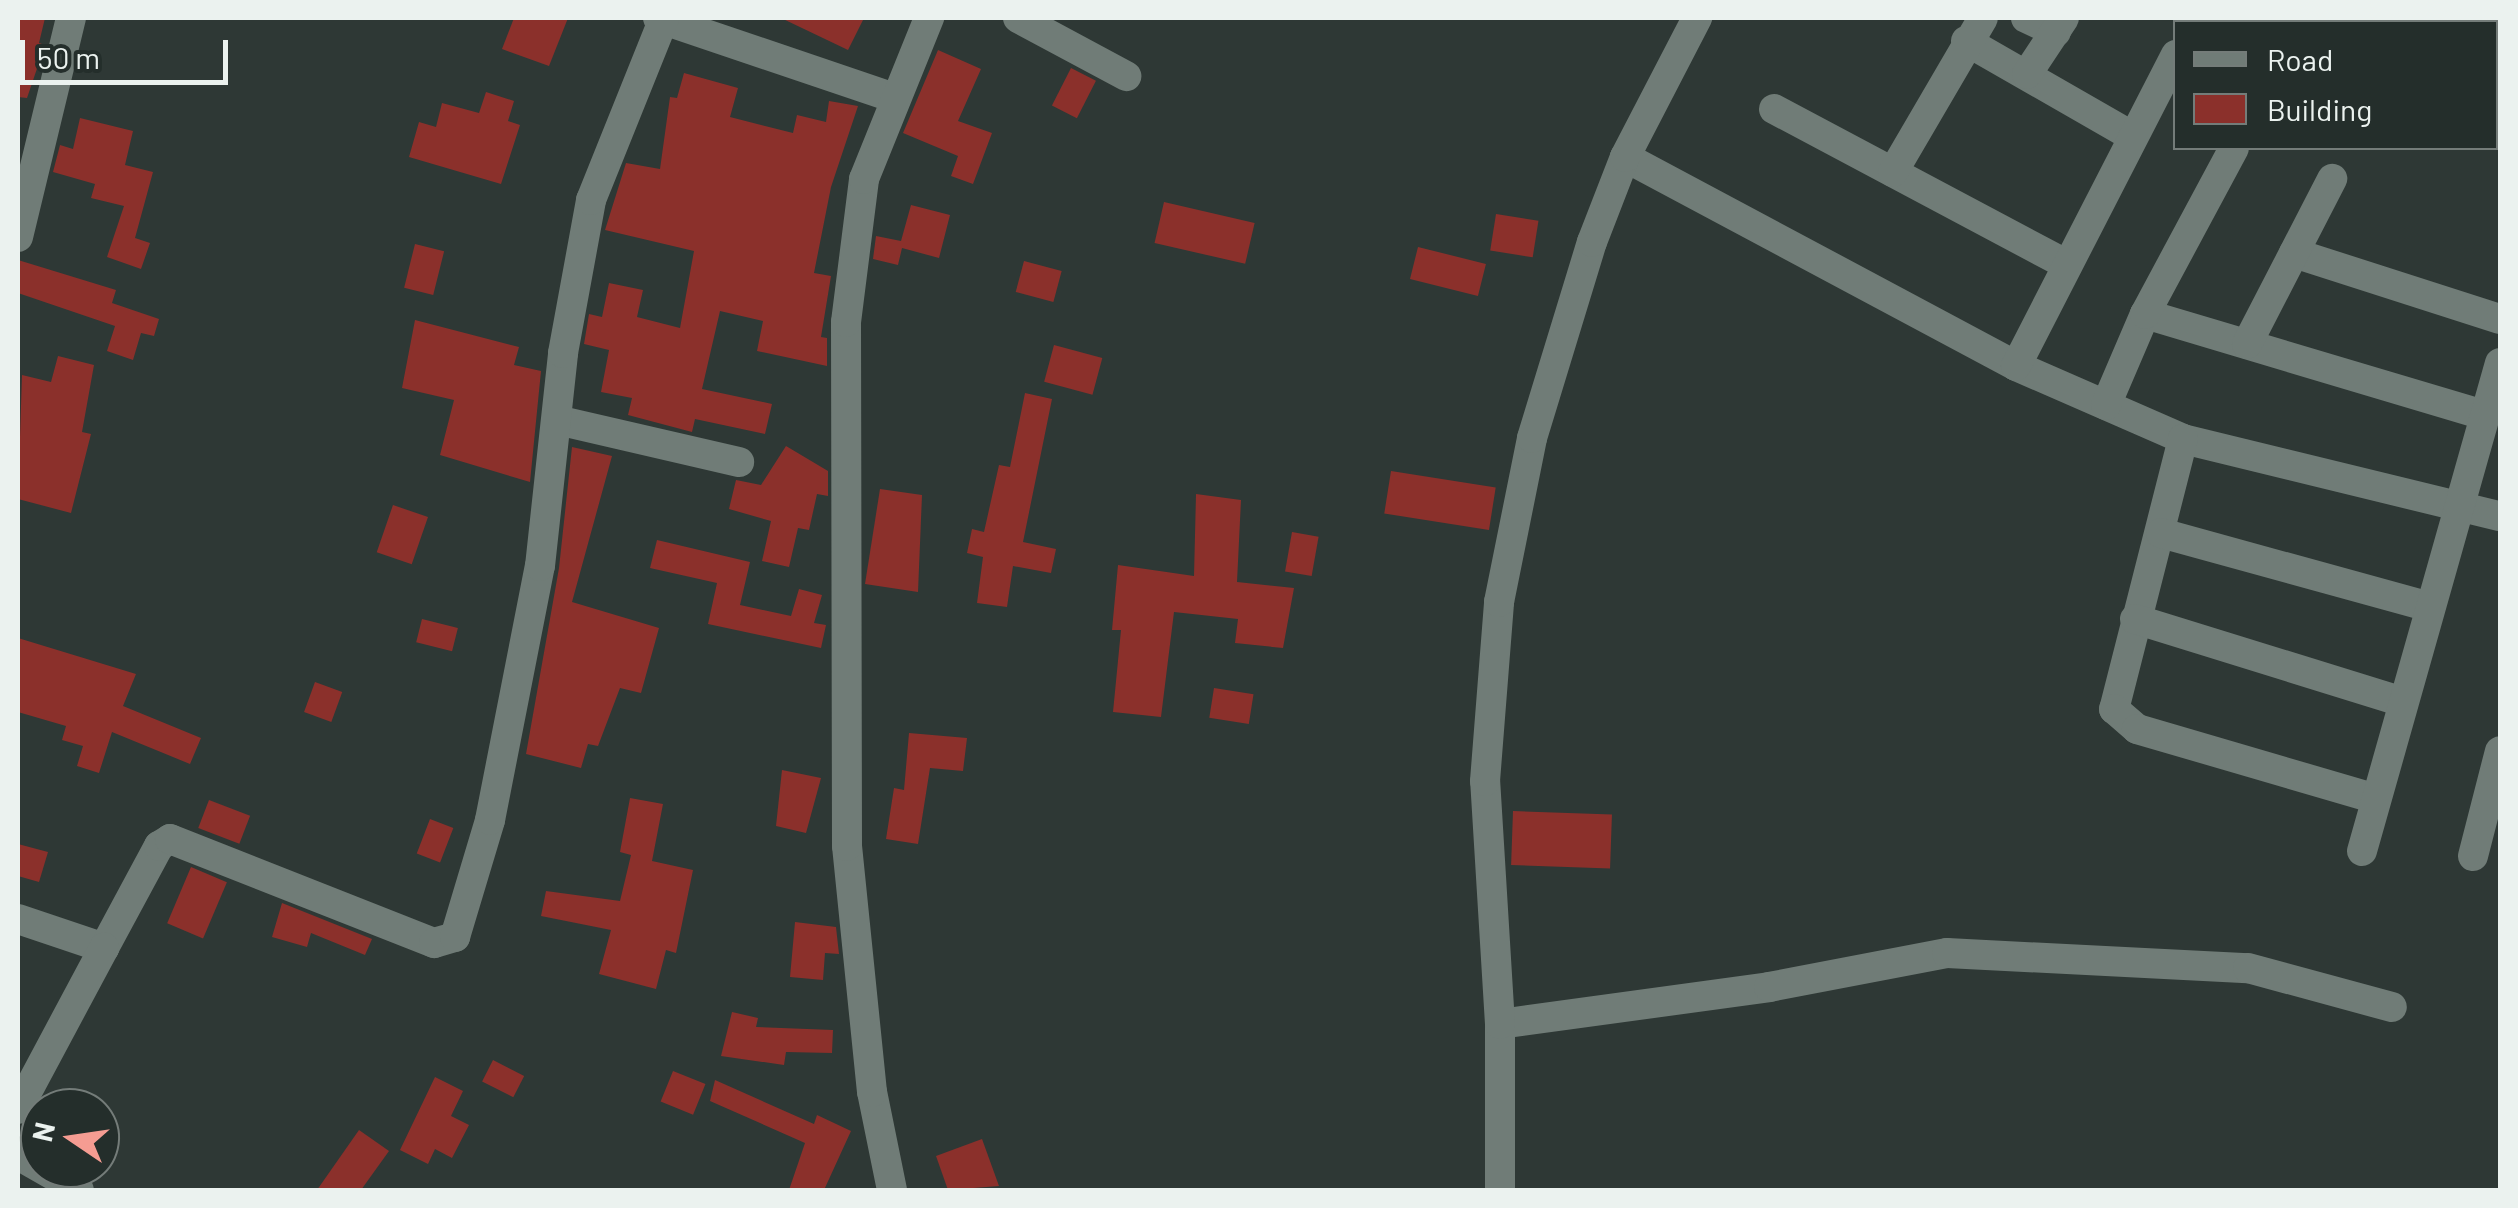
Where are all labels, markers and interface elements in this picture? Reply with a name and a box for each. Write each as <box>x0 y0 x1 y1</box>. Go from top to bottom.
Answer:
scale bar <box>25 20 232 82</box>
legend <box>2173 20 2498 150</box>
text: 50 m <box>37 39 100 75</box>
text: Road <box>2267 41 2333 77</box>
text: Building <box>2267 91 2372 127</box>
north arrow <box>20 1088 120 1188</box>
text: N <box>24 1119 61 1145</box>

